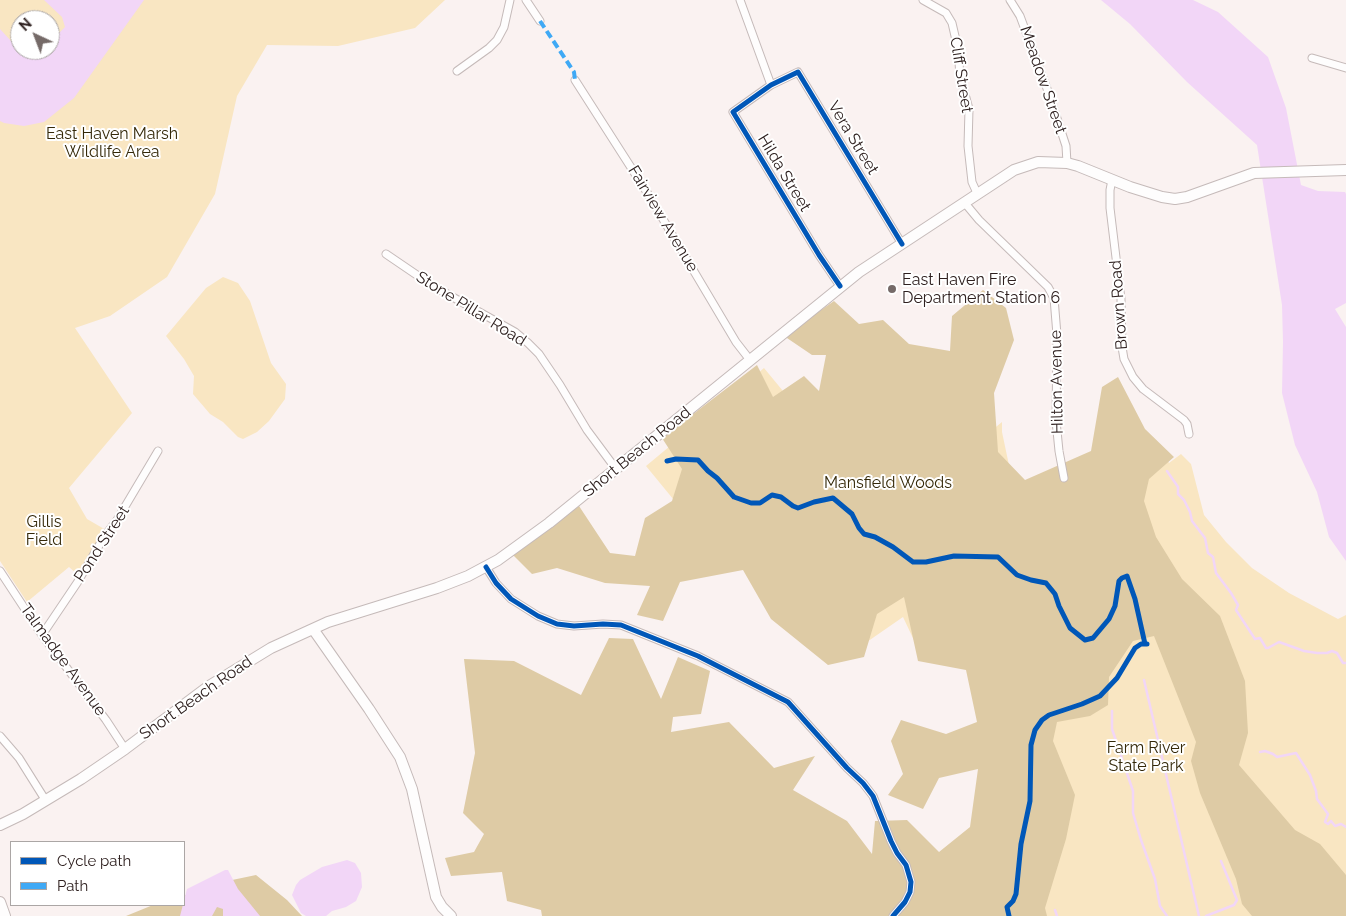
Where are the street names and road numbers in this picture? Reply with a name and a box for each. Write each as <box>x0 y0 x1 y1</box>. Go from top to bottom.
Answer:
street label: Meadow Street <box>1016 24 1070 136</box>
street label: Cliff Street <box>946 36 976 114</box>
street label: Vera Street <box>824 98 882 178</box>
street label: Hilda Street <box>753 131 815 215</box>
street label: Fairview Avenue <box>624 162 702 276</box>
street label: Brown Road <box>1106 259 1132 351</box>
street label: Stone Pillar Road <box>412 267 530 351</box>
street label: Hilton Avenue <box>1046 330 1068 434</box>
street label: Short Beach Road <box>579 403 695 501</box>
street label: Pond Street <box>70 502 134 586</box>
street label: Talmadge Avenue <box>16 600 110 720</box>
street label: Short Beach Road <box>136 652 256 744</box>

